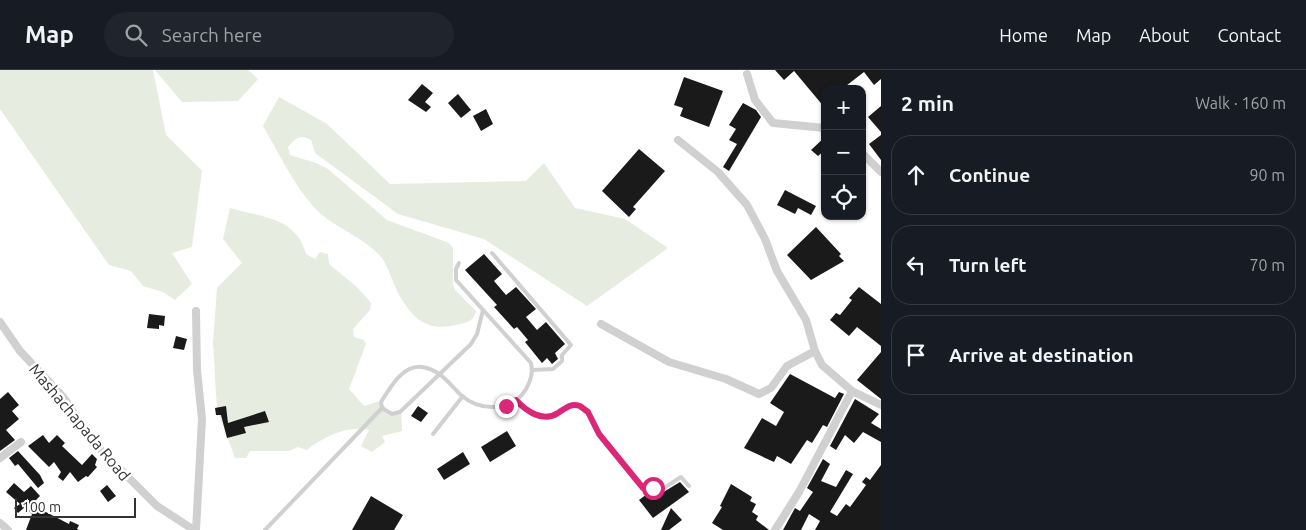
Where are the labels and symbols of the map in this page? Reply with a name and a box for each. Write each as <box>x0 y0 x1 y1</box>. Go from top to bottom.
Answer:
street label: Mashachapada Road <box>26 360 134 484</box>
route end <box>495 395 518 418</box>
route start <box>642 477 665 500</box>
scale bar <box>15 495 136 518</box>

